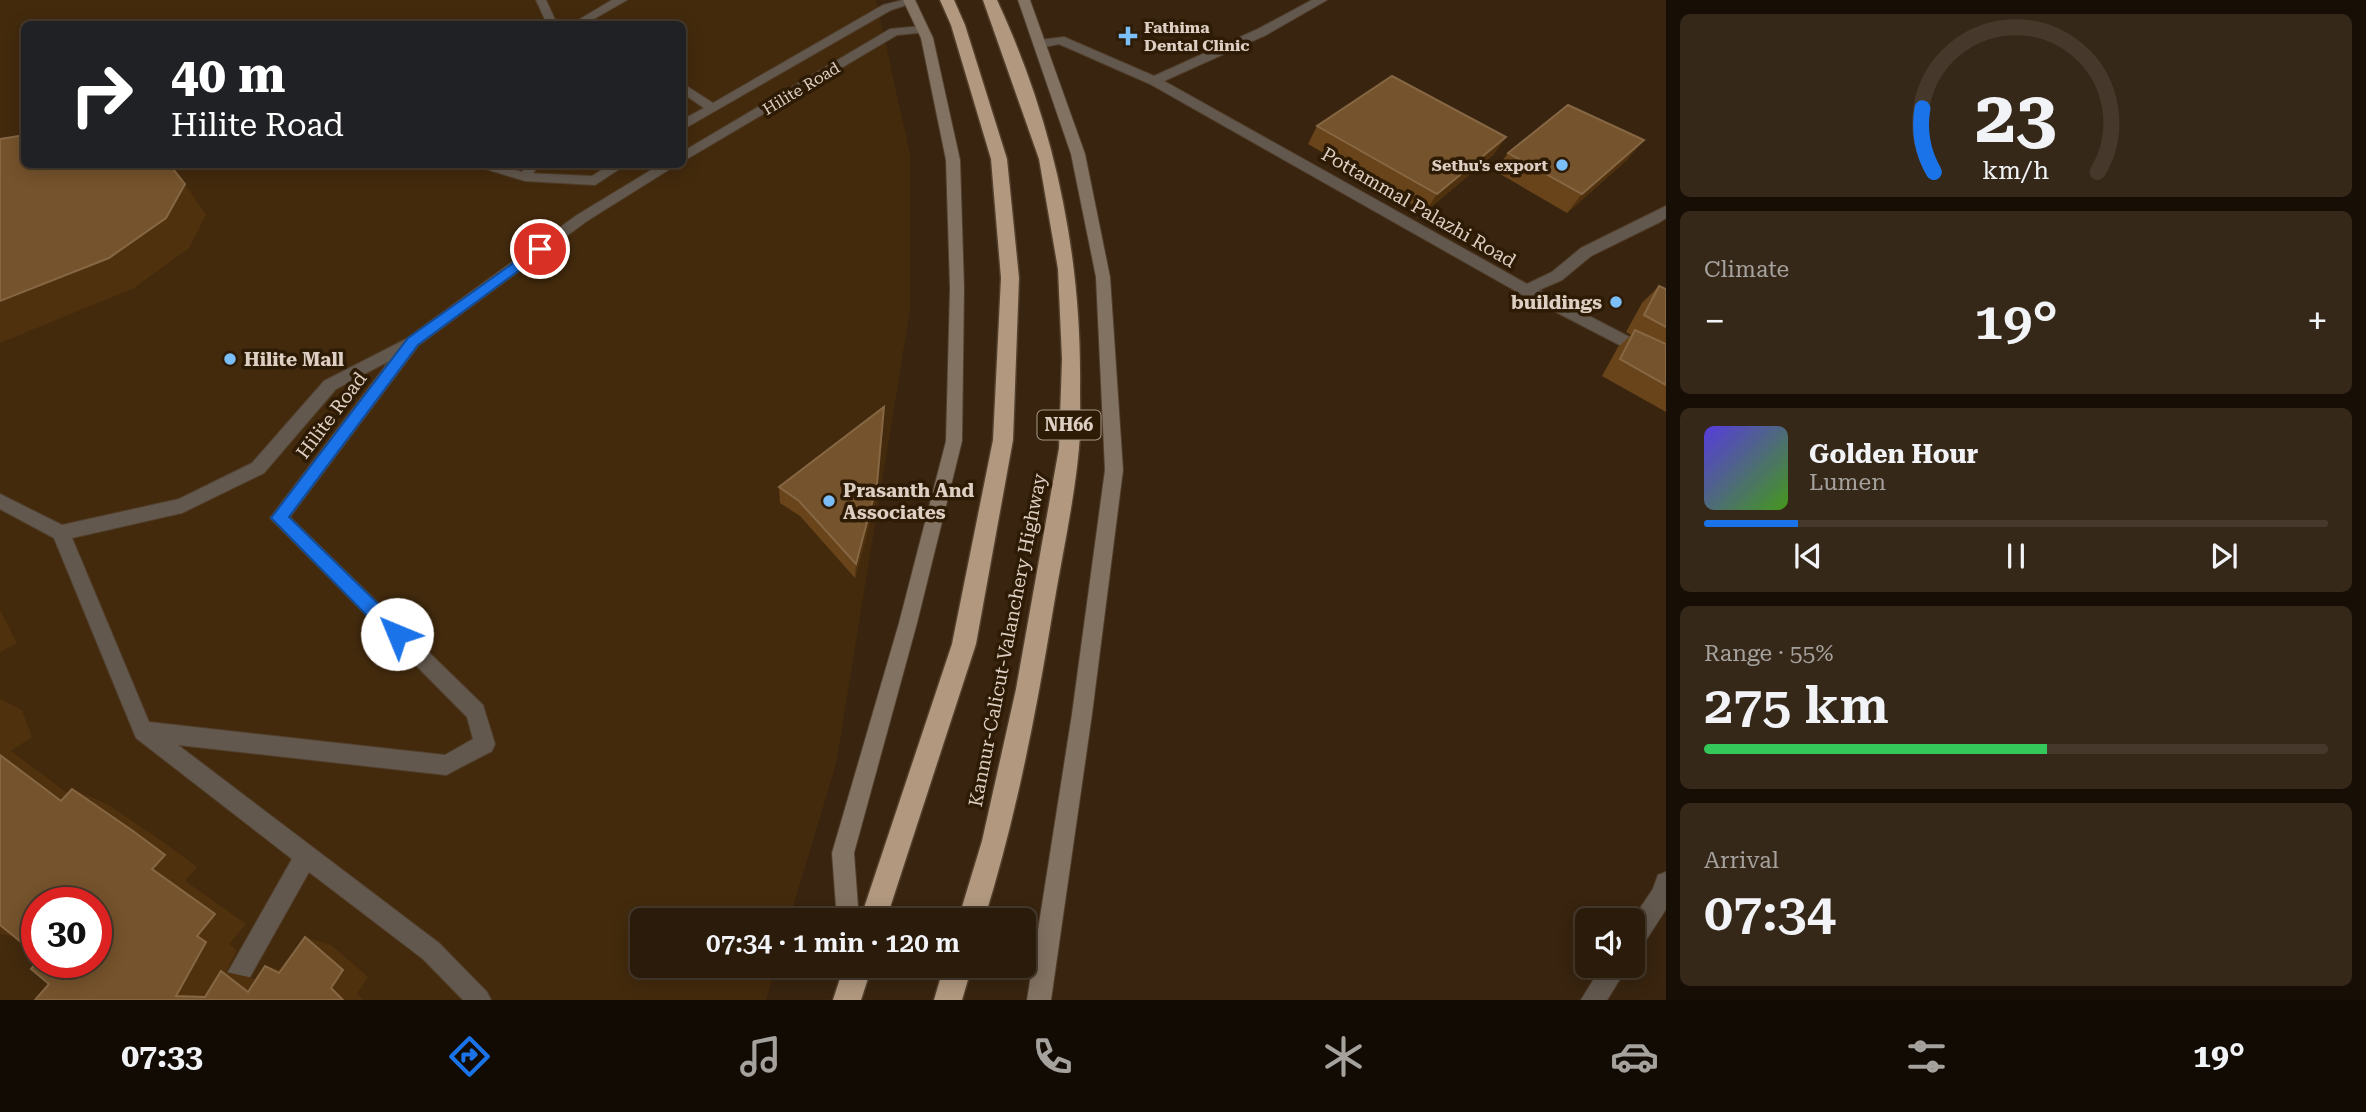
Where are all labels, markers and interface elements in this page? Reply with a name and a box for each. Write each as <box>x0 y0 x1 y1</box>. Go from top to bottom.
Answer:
place label: Fathima Dental Clinic <box>1144 18 1249 55</box>
marker: Fathima Dental Clinic <box>1118 26 1138 46</box>
text: 40 m <box>171 47 286 104</box>
icon: right <box>56 49 147 140</box>
street label: Hilite Road <box>759 58 843 119</box>
text: 23 <box>1975 75 2057 160</box>
text: Hilite Road <box>171 106 344 144</box>
street label: Pottammal Palazhi Road <box>1317 142 1520 273</box>
text: km/h <box>1983 155 2049 184</box>
place label: Sethu's export <box>1432 156 1548 175</box>
marker: Sethu's export <box>1554 157 1570 173</box>
pin <box>510 219 570 279</box>
icon: arrive <box>521 230 559 268</box>
text: Climate <box>1704 256 1789 283</box>
place label: buildings <box>1511 291 1602 314</box>
text: 19° <box>1974 291 2058 352</box>
marker: buildings <box>1608 294 1624 310</box>
text: − <box>1704 299 1725 343</box>
text: + <box>2307 299 2328 343</box>
place label: Hilite Mall <box>244 348 344 371</box>
marker: Hilite Mall <box>222 351 238 367</box>
street label: Hilite Road <box>291 367 371 463</box>
road number: NH66 <box>1038 410 1100 440</box>
text: Golden Hour <box>1809 439 1978 469</box>
text: Lumen <box>1809 469 1886 496</box>
street label: Kannur-Calicut-Valanchery Highway <box>964 471 1051 809</box>
place label: Prasanth And Associates <box>843 479 975 524</box>
marker: Prasanth And Associates <box>821 493 837 509</box>
icon: previous <box>1789 537 1827 575</box>
icon: pause <box>1997 537 2035 575</box>
icon: next <box>2205 537 2243 575</box>
position arrow <box>360 597 434 671</box>
text: Range · 55% <box>1704 640 1833 667</box>
text: 275 km <box>1704 675 1889 736</box>
text: Arrival <box>1704 847 1779 874</box>
text: 07:34 <box>1704 882 1836 943</box>
speed limit sign: 30 <box>21 887 112 978</box>
map controls <box>1575 908 1645 978</box>
button: sound <box>1575 908 1645 978</box>
text: 07:34 · 1 min · 120 m <box>706 928 960 958</box>
icon: directions <box>445 1032 494 1081</box>
icon: music <box>736 1032 785 1081</box>
icon: phone <box>1028 1032 1077 1081</box>
icon: climate <box>1319 1032 1368 1081</box>
icon: car <box>1610 1032 1659 1081</box>
icon: filters <box>1902 1032 1951 1081</box>
text: 07:33 <box>121 1037 203 1075</box>
text: 19° <box>2193 1037 2245 1075</box>

